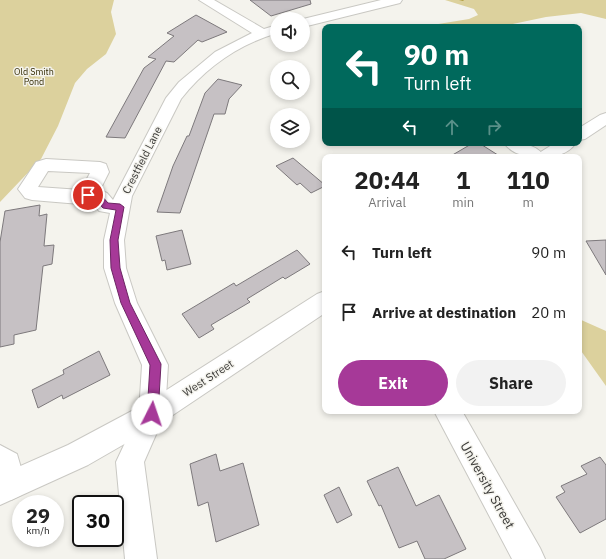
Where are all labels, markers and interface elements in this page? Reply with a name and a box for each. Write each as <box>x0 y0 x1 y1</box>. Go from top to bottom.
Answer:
map controls <box>270 12 310 148</box>
button: sound <box>270 12 310 52</box>
text: 90 m <box>404 36 469 73</box>
icon: left <box>338 40 390 92</box>
button: search <box>270 60 310 100</box>
park label: Old Smith Pond <box>14 66 54 87</box>
text: Turn left <box>404 72 472 95</box>
button: layers <box>270 108 310 148</box>
icon: left <box>399 116 421 138</box>
icon: ahead <box>441 116 463 138</box>
icon: right <box>483 116 505 138</box>
street label: Crestfield Lane <box>119 124 165 196</box>
text: 20:44 <box>354 164 420 196</box>
text: 1 <box>456 164 470 196</box>
text: 110 <box>506 164 550 196</box>
pin <box>71 178 105 212</box>
icon: arrive <box>77 184 99 206</box>
text: Arrival <box>368 194 406 211</box>
text: min <box>452 194 474 211</box>
text: m <box>522 194 534 211</box>
icon: left <box>338 241 360 263</box>
text: Turn left <box>372 243 432 262</box>
text: 90 m <box>531 243 566 262</box>
icon: arrive <box>338 301 360 323</box>
text: Arrive at destination <box>372 303 516 322</box>
text: 20 m <box>531 303 566 322</box>
street label: West Street <box>180 356 236 400</box>
button: Exit <box>338 360 448 406</box>
button: Share <box>456 360 566 406</box>
position arrow <box>131 393 173 435</box>
street label: University Street <box>457 439 519 532</box>
speed limit sign: 30 <box>72 495 124 547</box>
text: 29 <box>26 502 50 529</box>
text: km/h <box>26 524 50 537</box>

